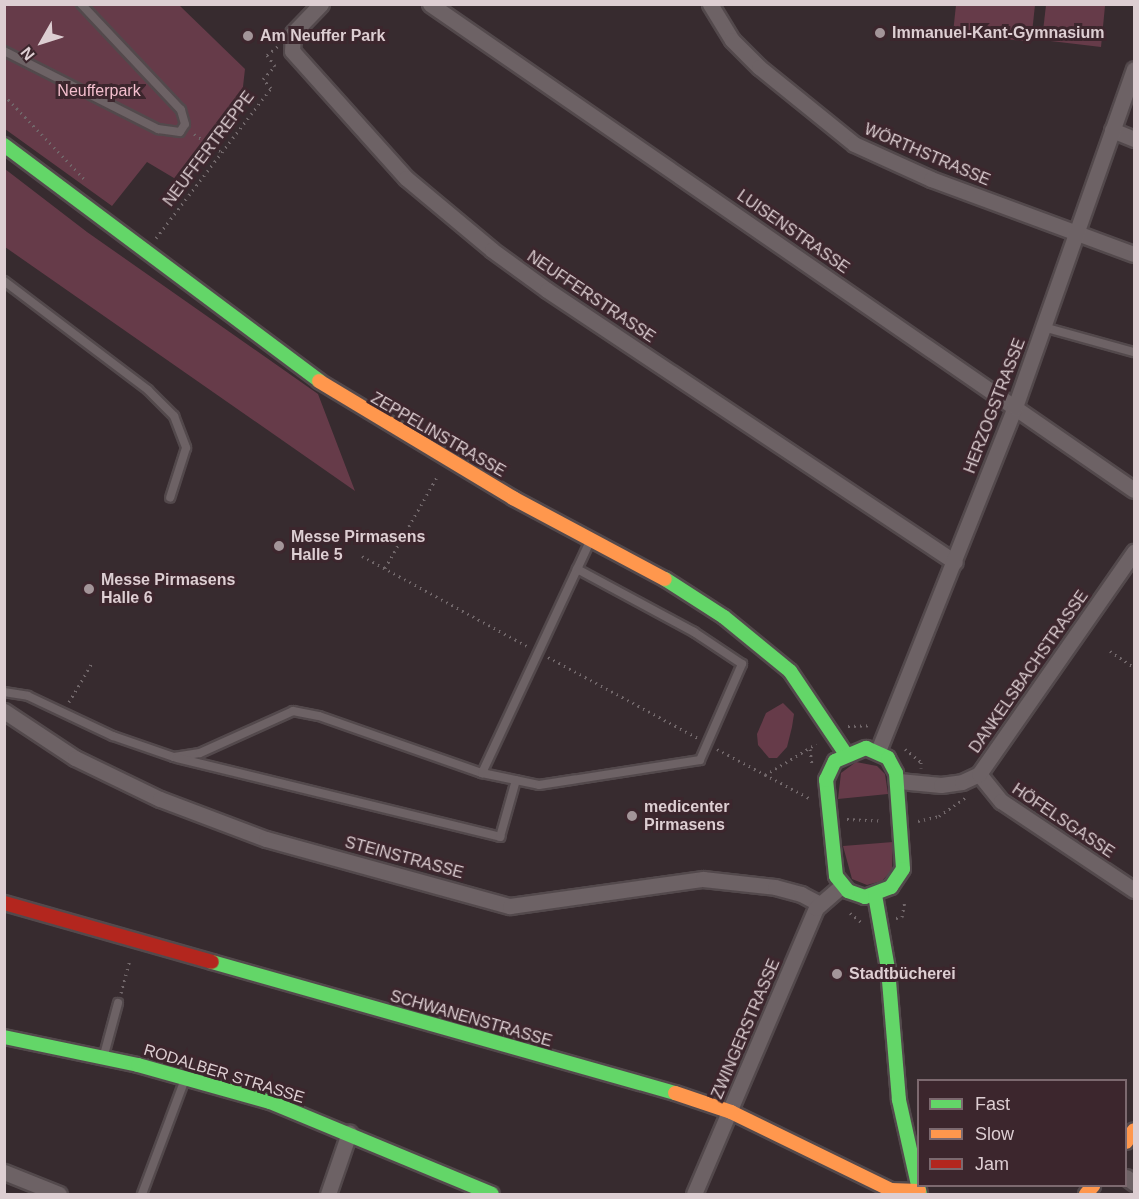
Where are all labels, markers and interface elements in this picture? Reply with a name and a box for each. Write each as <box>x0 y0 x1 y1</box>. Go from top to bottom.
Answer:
north arrow <box>12 12 72 72</box>
place label: Immanuel-Kant-Gymnasium <box>892 23 1104 43</box>
place label: Am Neuffer Park <box>260 26 385 46</box>
marker: Immanuel-Kant-Gymnasium <box>873 26 887 40</box>
marker: Am Neuffer Park <box>241 29 255 43</box>
text: N <box>17 44 38 63</box>
park label: Neufferpark <box>57 81 141 101</box>
street label: NEUFFERTREPPE <box>159 88 259 210</box>
street label: WÖRTHSTRASSE <box>861 120 993 190</box>
street label: LUISENSTRASSE <box>733 186 853 278</box>
street label: NEUFFERSTRASSE <box>523 247 659 347</box>
street label: HERZOGSTRASSE <box>960 336 1030 476</box>
street label: ZEPPELINSTRASSE <box>367 389 509 481</box>
place label: Messe Pirmasens Halle 5 <box>291 527 425 565</box>
marker: Messe Pirmasens Halle 5 <box>272 539 286 553</box>
place label: Messe Pirmasens Halle 6 <box>101 570 235 608</box>
marker: Messe Pirmasens Halle 6 <box>82 582 96 596</box>
street label: DANKELSBACHSTRASSE <box>966 587 1092 757</box>
street label: HÖFELSGASSE <box>1008 780 1118 862</box>
place label: medicenter Pirmasens <box>644 797 729 835</box>
marker: medicenter Pirmasens <box>625 809 639 823</box>
street label: STEINSTRASSE <box>343 833 465 883</box>
street label: ZWINGERSTRASSE <box>708 956 784 1102</box>
place label: Stadtbücherei <box>849 964 956 984</box>
marker: Stadtbücherei <box>830 967 844 981</box>
street label: SCHWANENSTRASSE <box>388 987 554 1051</box>
street label: RODALBER STRASSE <box>141 1040 307 1108</box>
legend <box>917 1079 1127 1187</box>
text: Fast <box>975 1094 1010 1114</box>
text: Slow <box>975 1124 1014 1144</box>
text: Jam <box>975 1154 1009 1174</box>

